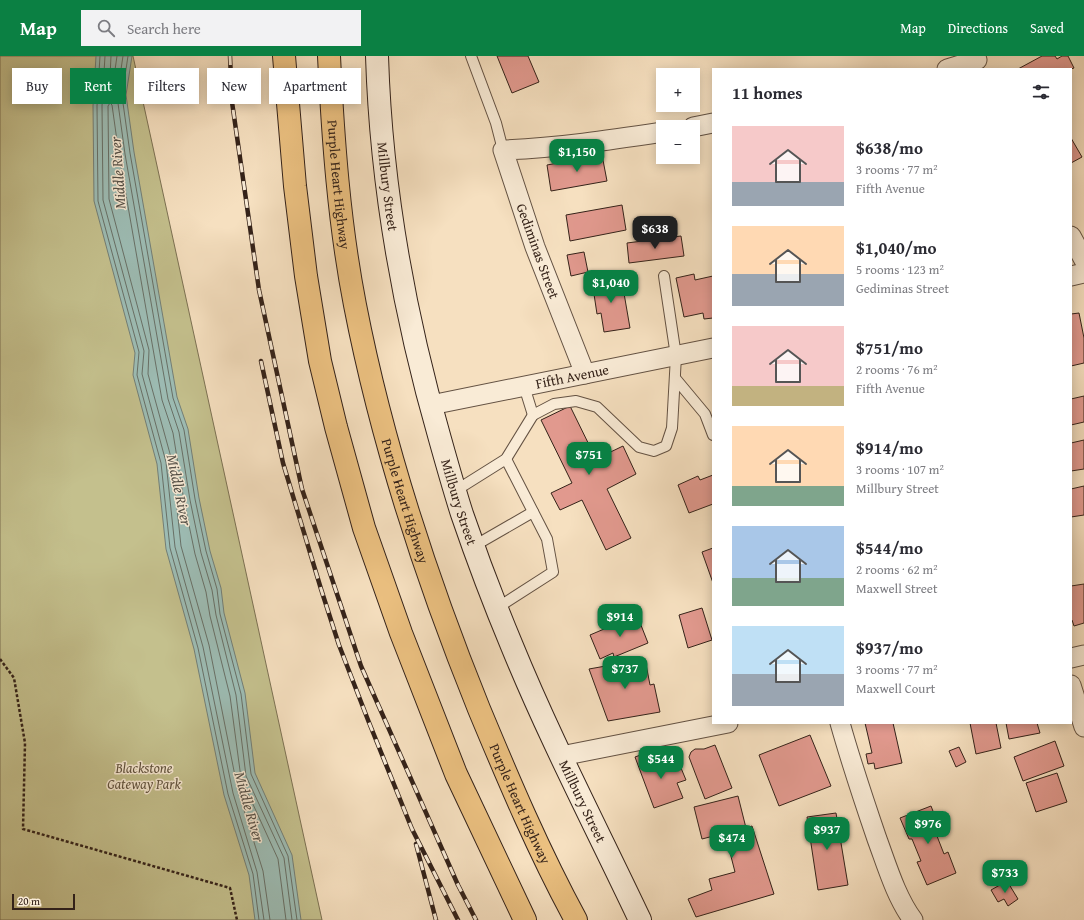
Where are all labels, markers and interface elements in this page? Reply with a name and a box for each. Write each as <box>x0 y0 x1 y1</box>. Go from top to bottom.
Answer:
search box <box>81 10 361 46</box>
text: Map <box>20 14 57 42</box>
icon: search <box>95 17 117 39</box>
text: Search here <box>127 18 201 39</box>
text: Map <box>900 18 926 38</box>
text: Directions <box>948 18 1008 38</box>
text: Saved <box>1030 18 1064 38</box>
chip: Buy <box>12 68 62 104</box>
chip: Rent <box>70 68 126 104</box>
chip: Filters <box>134 68 199 104</box>
chip: New <box>207 68 261 104</box>
chip: Apartment <box>269 68 361 104</box>
map controls <box>656 68 700 164</box>
button: + <box>656 68 700 112</box>
text: 11 homes <box>732 80 803 105</box>
icon: filters <box>1030 81 1052 103</box>
street label: Purple Heart Highway <box>323 119 355 251</box>
button: − <box>656 120 700 164</box>
text: $638/mo <box>856 135 923 160</box>
water label: Middle River <box>104 136 131 210</box>
pin: $1,150 <box>544 139 610 173</box>
street label: Millbury Street <box>372 141 403 232</box>
text: $1,150 <box>558 142 596 161</box>
icon: home <box>764 142 812 190</box>
text: 3 rooms · 77 m² <box>856 160 938 179</box>
text: Fifth Avenue <box>856 179 925 198</box>
street label: Gediminas Street <box>511 201 565 302</box>
pin: $638 <box>631 216 679 250</box>
text: $638 <box>642 219 668 238</box>
text: $1,040/mo <box>856 235 937 260</box>
icon: home <box>764 242 812 290</box>
text: 5 rooms · 123 m² <box>856 260 944 279</box>
pin: $1,040 <box>578 270 644 304</box>
text: $1,040 <box>592 273 630 292</box>
text: Gediminas Street <box>856 279 949 298</box>
text: $751/mo <box>856 335 923 360</box>
icon: home <box>764 342 812 390</box>
street label: Fifth Avenue <box>534 359 611 394</box>
text: 2 rooms · 76 m² <box>856 360 938 379</box>
text: Fifth Avenue <box>856 379 925 398</box>
text: $914/mo <box>856 435 923 460</box>
street label: Purple Heart Highway <box>377 436 434 566</box>
pin: $751 <box>565 442 613 476</box>
icon: home <box>764 442 812 490</box>
text: $751 <box>576 445 602 464</box>
water label: Middle River <box>162 452 197 528</box>
street label: Millbury Street <box>436 457 482 548</box>
text: 3 rooms · 107 m² <box>856 460 944 479</box>
text: Millbury Street <box>856 479 939 498</box>
text: $544/mo <box>856 535 923 560</box>
icon: home <box>764 542 812 590</box>
text: 2 rooms · 62 m² <box>856 560 938 579</box>
text: Maxwell Street <box>856 579 938 598</box>
pin: $914 <box>596 604 644 638</box>
text: $914 <box>607 607 633 626</box>
text: $937/mo <box>856 635 923 660</box>
icon: home <box>764 642 812 690</box>
pin: $737 <box>601 656 649 690</box>
text: $737 <box>612 659 638 678</box>
text: 3 rooms · 77 m² <box>856 660 938 679</box>
text: Maxwell Court <box>856 679 935 698</box>
street label: Purple Heart Highway <box>485 740 556 867</box>
pin: $544 <box>637 746 685 780</box>
text: $544 <box>648 749 674 768</box>
street label: Millbury Street <box>554 757 611 846</box>
park label: Blackstone Gateway Park <box>107 758 181 794</box>
water label: Middle River <box>229 769 270 845</box>
pin: $976 <box>904 811 952 845</box>
text: $976 <box>915 814 941 833</box>
pin: $937 <box>803 817 851 851</box>
text: $937 <box>814 820 840 839</box>
pin: $474 <box>708 825 756 859</box>
text: $474 <box>719 828 745 847</box>
pin: $733 <box>981 860 1029 894</box>
text: $733 <box>992 863 1018 882</box>
scale bar <box>12 892 75 911</box>
text: 20 m <box>18 893 40 909</box>

